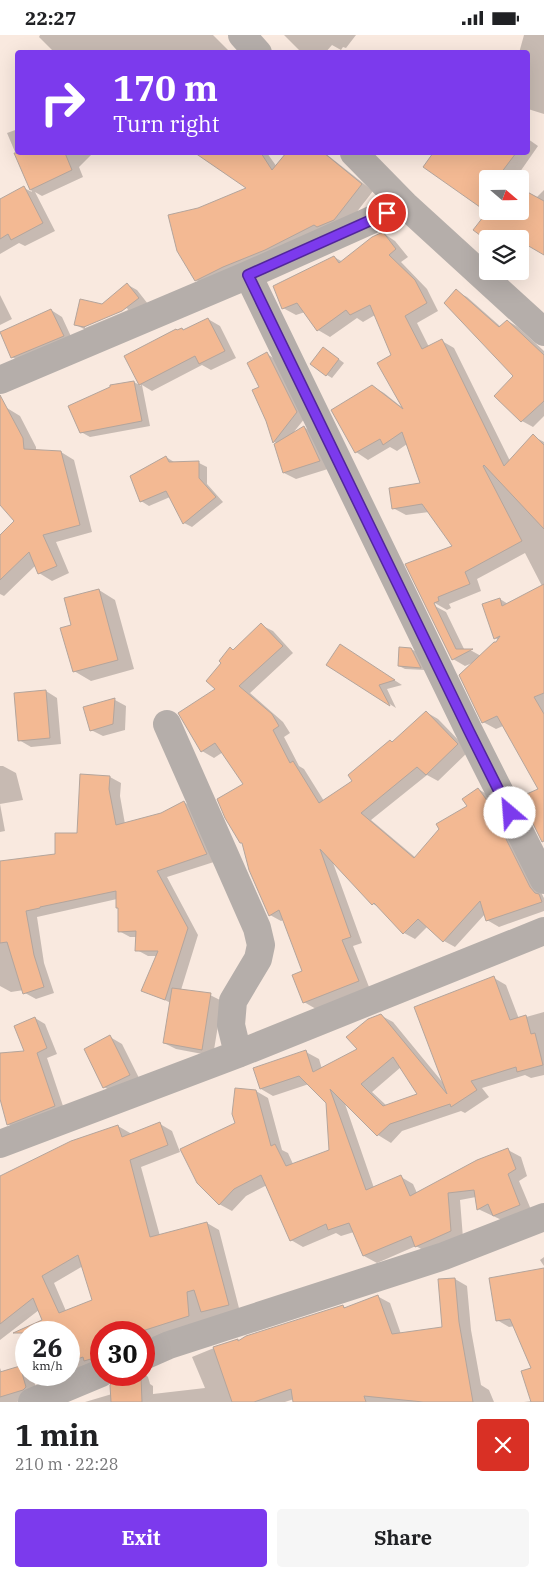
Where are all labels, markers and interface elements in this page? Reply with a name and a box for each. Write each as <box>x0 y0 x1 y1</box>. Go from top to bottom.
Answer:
text: 22:27 <box>25 6 76 30</box>
text: 170 m <box>113 65 218 111</box>
icon: right <box>30 70 95 135</box>
text: Turn right <box>113 109 220 138</box>
north arrow <box>479 170 529 220</box>
map controls <box>479 170 529 280</box>
pin <box>366 192 408 234</box>
icon: arrive <box>373 199 401 227</box>
button: layers <box>479 230 529 280</box>
position arrow <box>483 786 535 838</box>
speed limit sign: 30 <box>90 1321 155 1386</box>
text: 26 <box>32 1331 63 1364</box>
text: km/h <box>32 1358 63 1373</box>
text: 1 min <box>15 1415 99 1454</box>
button: close <box>477 1419 529 1471</box>
text: 210 m · 22:28 <box>15 1454 118 1474</box>
button: Exit <box>15 1509 267 1567</box>
button: Share <box>277 1509 529 1567</box>

